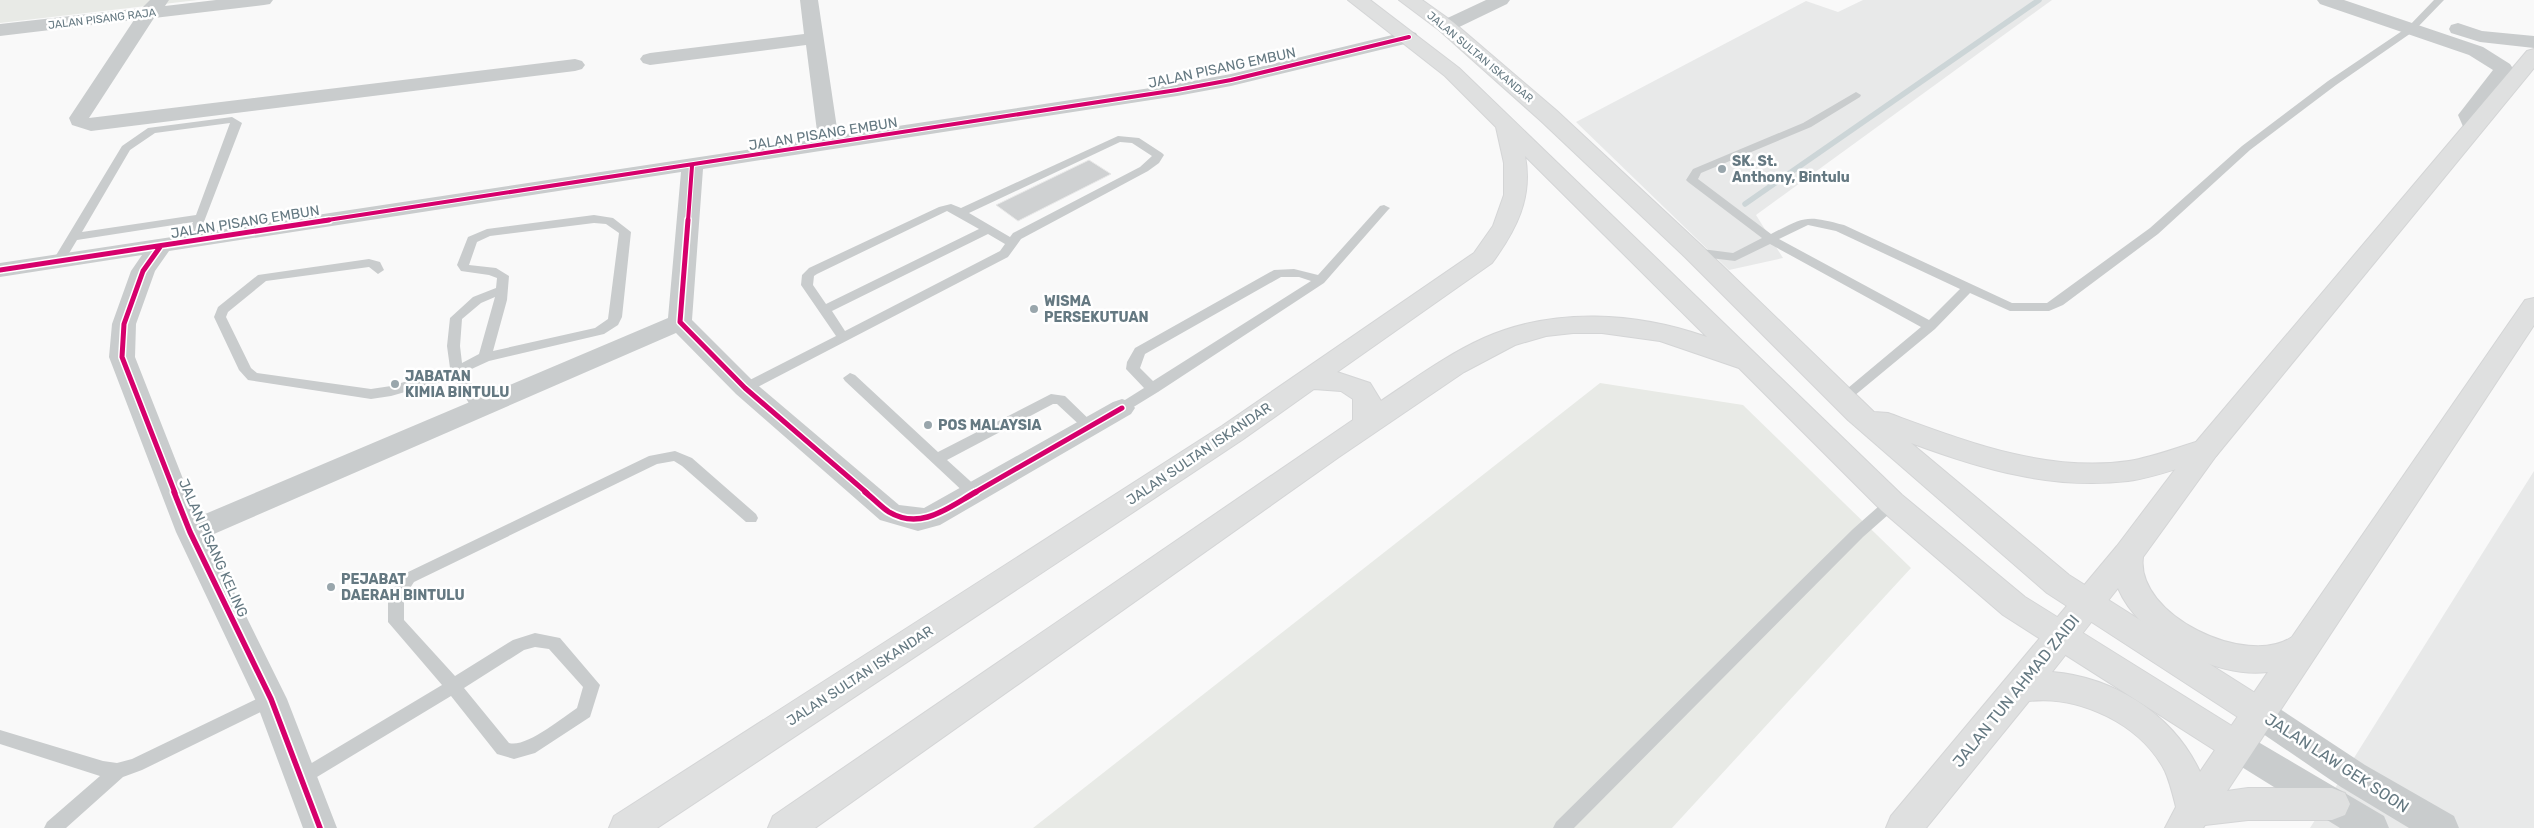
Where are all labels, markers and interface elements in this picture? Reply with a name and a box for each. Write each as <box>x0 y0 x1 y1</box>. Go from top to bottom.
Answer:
street label: JALAN PISANG RAJA <box>47 6 157 32</box>
street label: JALAN SULTAN ISKANDAR <box>1424 9 1536 105</box>
street label: JALAN PISANG EMBUN <box>1147 44 1297 92</box>
street label: JALAN PISANG EMBUN <box>747 114 899 154</box>
place label: SK. St. Anthony, Bintulu <box>1732 153 1850 186</box>
marker: SK. St. Anthony, Bintulu <box>1716 163 1728 175</box>
street label: JALAN PISANG EMBUN <box>169 202 321 242</box>
place label: WISMA PERSEKUTUAN <box>1044 293 1149 326</box>
marker: WISMA PERSEKUTUAN <box>1028 303 1040 315</box>
place label: JABATAN KIMIA BINTULU <box>405 368 509 401</box>
marker: JABATAN KIMIA BINTULU <box>389 378 401 390</box>
street label: JALAN SULTAN ISKANDAR <box>1123 399 1275 509</box>
place label: POS MALAYSIA <box>938 417 1042 434</box>
marker: POS MALAYSIA <box>922 419 934 431</box>
street label: JALAN PISANG KELING <box>175 476 251 620</box>
place label: PEJABAT DAERAH BINTULU <box>341 571 465 604</box>
marker: PEJABAT DAERAH BINTULU <box>325 581 337 593</box>
street label: JALAN TUN AHMAD ZAIDI <box>1949 611 2083 771</box>
street label: JALAN SULTAN ISKANDAR <box>784 622 936 730</box>
street label: JALAN LAW GEK SOON <box>2261 709 2413 817</box>

